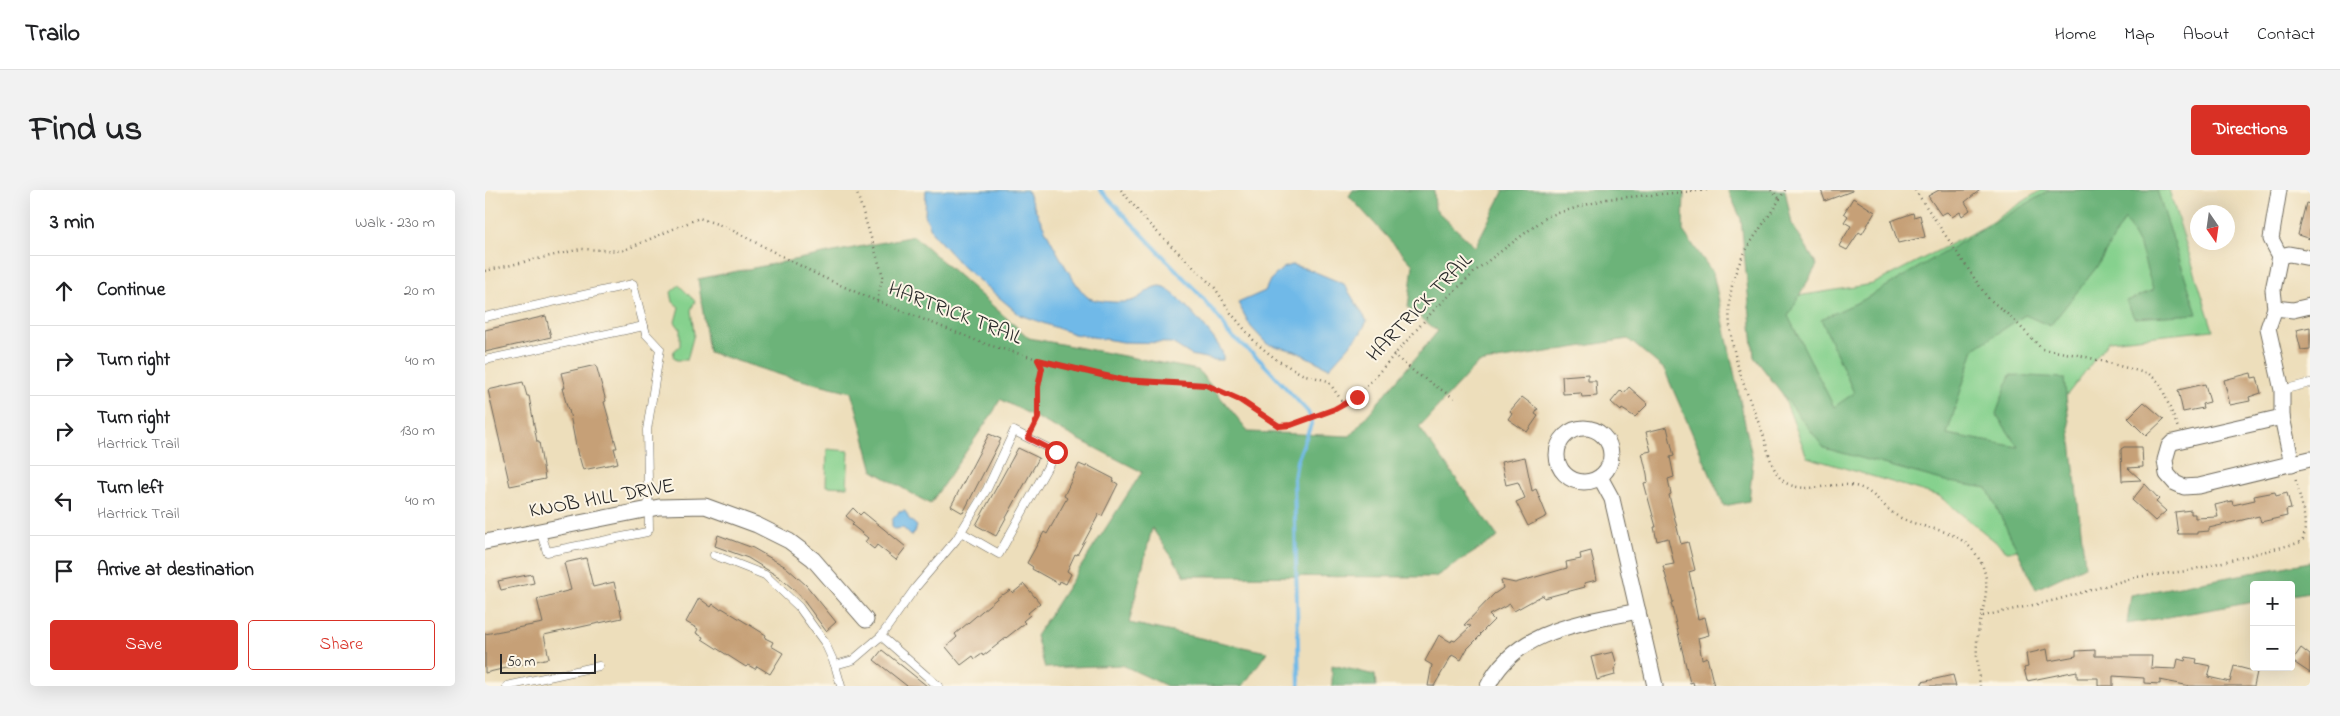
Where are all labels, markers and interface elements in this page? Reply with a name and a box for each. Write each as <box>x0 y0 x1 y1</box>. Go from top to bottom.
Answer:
text: Trailo <box>25 17 80 52</box>
text: Home <box>2055 22 2096 48</box>
text: Map <box>2124 22 2155 48</box>
text: About <box>2183 22 2229 48</box>
text: Contact <box>2257 22 2315 48</box>
text: Find us <box>30 105 142 156</box>
button: Directions <box>2191 105 2310 155</box>
north arrow <box>2190 205 2235 250</box>
text: 3 min <box>50 208 94 238</box>
text: Walk · 230 m <box>355 211 435 235</box>
street label: HARTRICK TRAIL <box>1360 246 1480 369</box>
street label: HARTRICK TRAIL <box>884 275 1027 353</box>
icon: ahead <box>50 277 78 305</box>
text: Continue <box>97 277 165 304</box>
text: 20 m <box>404 279 435 303</box>
icon: right <box>50 347 78 375</box>
text: Turn right <box>97 347 170 374</box>
text: 40 m <box>405 349 435 373</box>
route end <box>1346 386 1369 409</box>
text: Turn right <box>97 405 170 432</box>
icon: right <box>50 417 78 445</box>
text: 130 m <box>400 419 435 443</box>
text: Hartrick Trail <box>97 432 180 456</box>
route start <box>1045 441 1068 464</box>
street label: KNOB HILL DRIVE <box>527 471 677 527</box>
text: Turn left <box>97 475 164 502</box>
icon: left <box>50 487 78 515</box>
text: 40 m <box>405 489 435 513</box>
text: Hartrick Trail <box>97 502 180 526</box>
icon: arrive <box>50 557 78 585</box>
text: Arrive at destination <box>97 557 254 584</box>
map controls <box>2250 581 2295 671</box>
button: + <box>2250 581 2295 626</box>
button: Save <box>50 620 238 670</box>
button: Share <box>248 620 435 670</box>
button: − <box>2250 626 2295 671</box>
scale bar <box>500 651 596 674</box>
text: 50 m <box>507 652 535 673</box>

